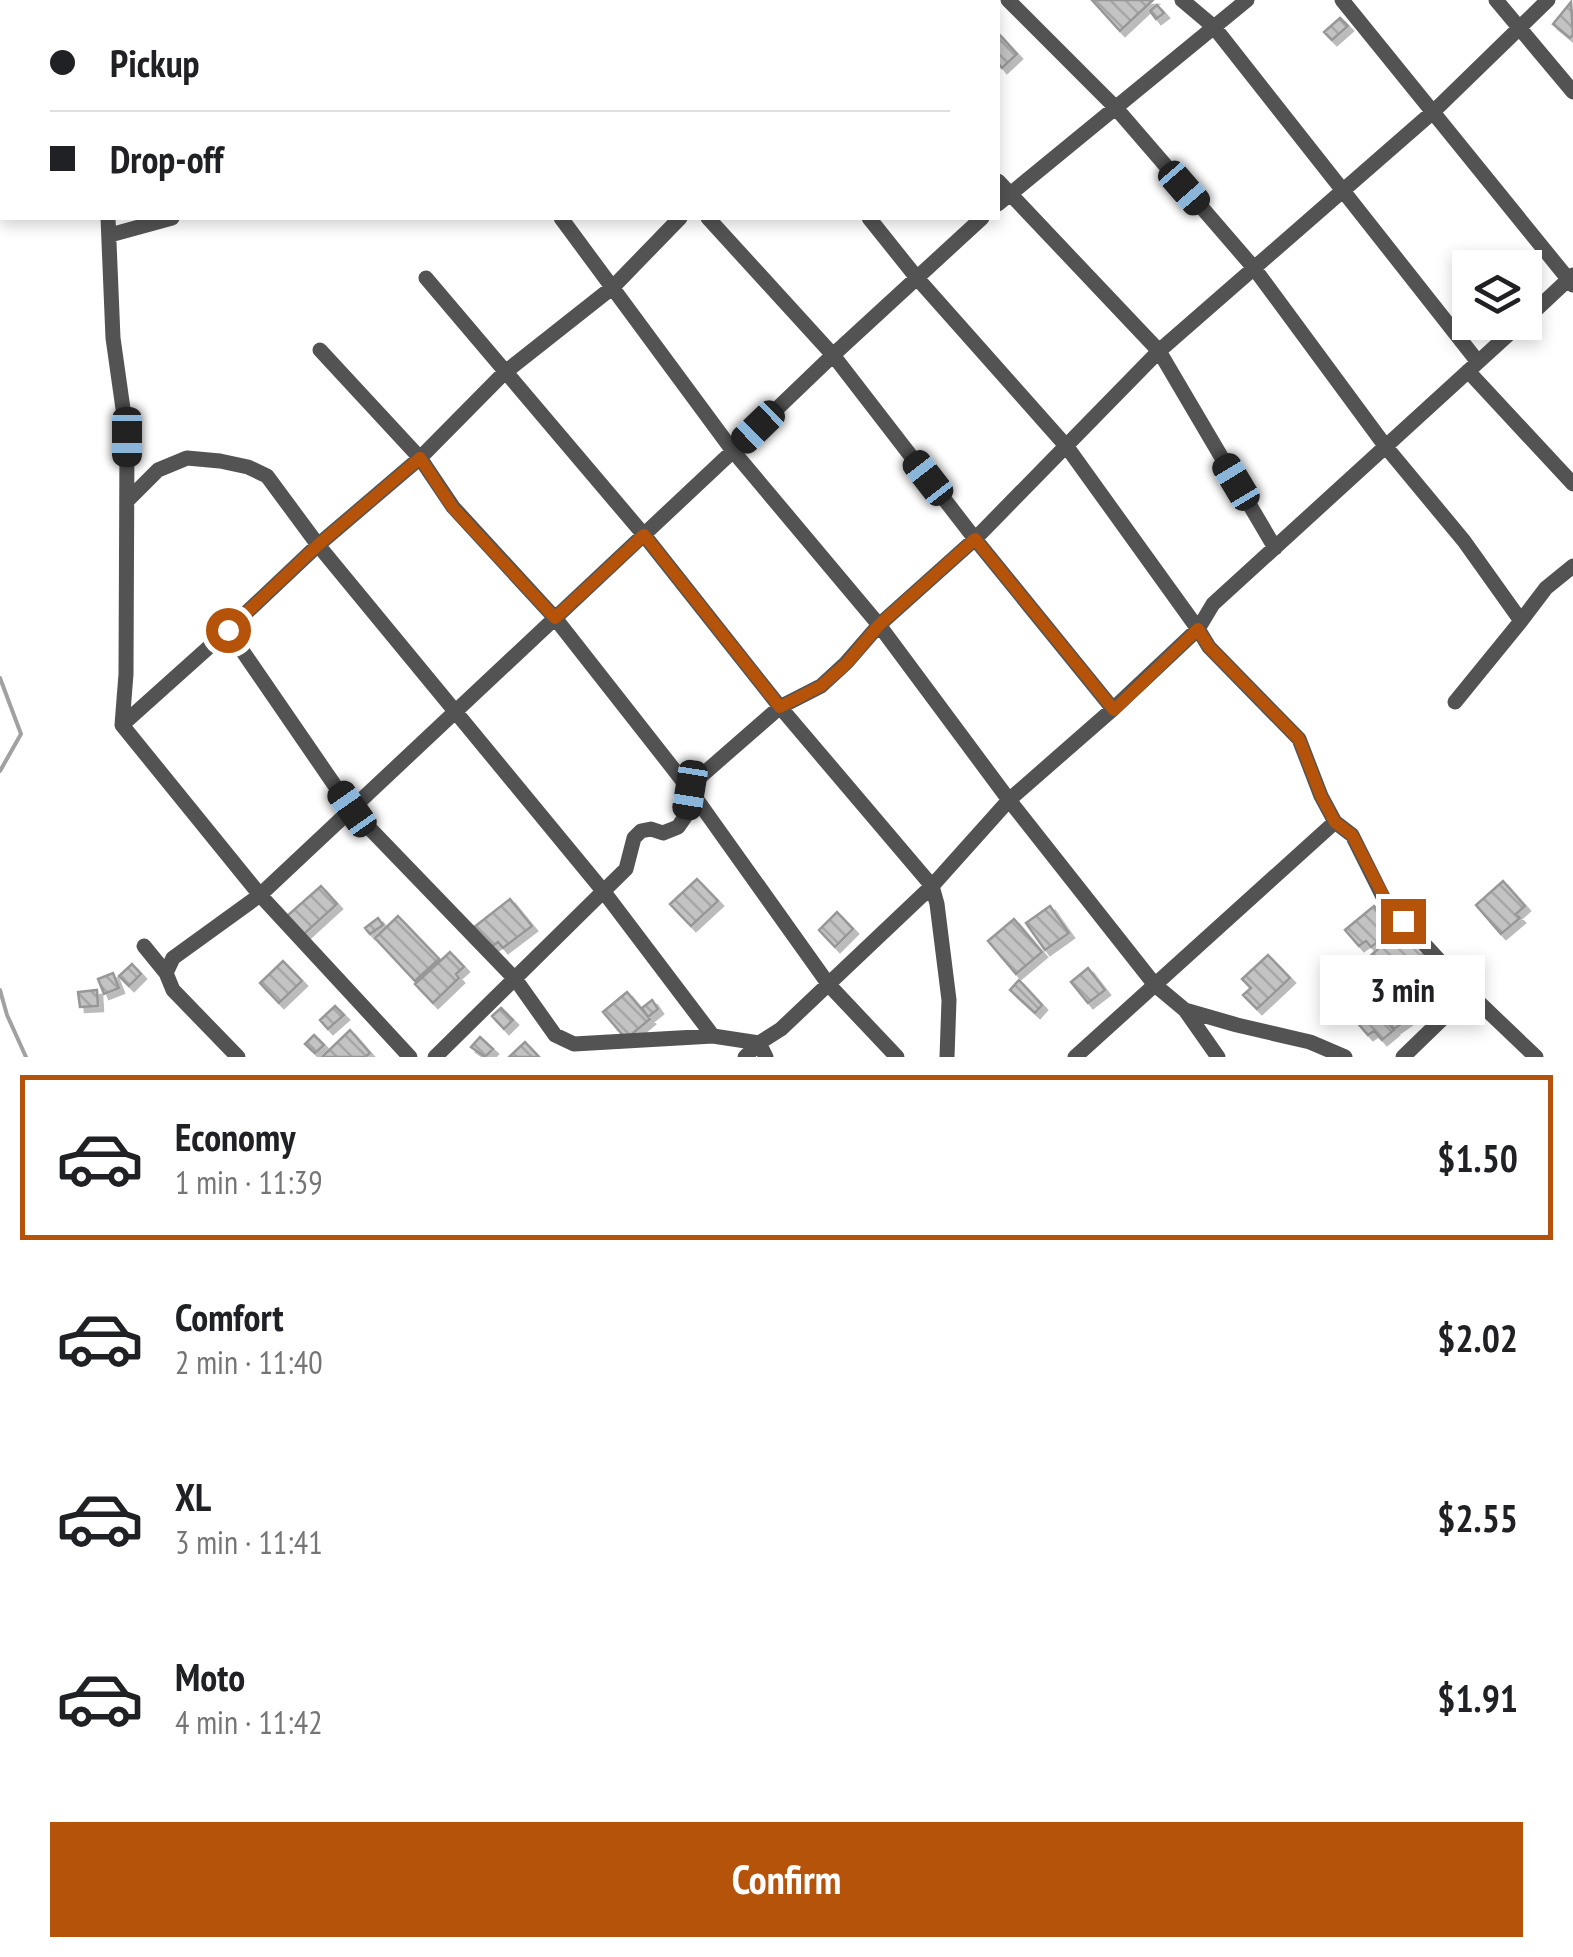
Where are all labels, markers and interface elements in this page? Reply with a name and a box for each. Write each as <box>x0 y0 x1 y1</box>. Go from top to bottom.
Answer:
text: Pickup <box>110 38 200 87</box>
text: Drop-off <box>110 134 224 183</box>
car <box>1153 156 1215 220</box>
map controls <box>1452 250 1542 340</box>
button: layers <box>1452 250 1542 340</box>
car <box>726 395 790 459</box>
car <box>112 407 142 467</box>
car <box>898 445 958 511</box>
car <box>1208 449 1264 515</box>
route start <box>206 608 251 653</box>
car <box>670 758 710 822</box>
car <box>323 776 381 842</box>
route end <box>1381 899 1426 944</box>
callout: 3 min <box>1320 956 1486 1026</box>
text: 3 min <box>1370 969 1435 1011</box>
text: Economy <box>175 1112 295 1161</box>
icon: car <box>55 1113 145 1203</box>
text: $1.50 <box>1437 1133 1518 1182</box>
text: 1 min · 11:39 <box>175 1161 323 1203</box>
text: Comfort <box>175 1292 284 1341</box>
icon: car <box>55 1293 145 1383</box>
text: $2.02 <box>1437 1313 1518 1362</box>
text: 2 min · 11:40 <box>175 1341 323 1383</box>
text: XL <box>175 1472 211 1521</box>
icon: car <box>55 1473 145 1563</box>
text: $2.55 <box>1437 1493 1518 1542</box>
text: 3 min · 11:41 <box>175 1521 323 1563</box>
text: Moto <box>175 1652 245 1701</box>
icon: car <box>55 1653 145 1743</box>
text: $1.91 <box>1437 1673 1518 1722</box>
text: 4 min · 11:42 <box>175 1701 323 1743</box>
button: Confirm <box>50 1822 1523 1937</box>

